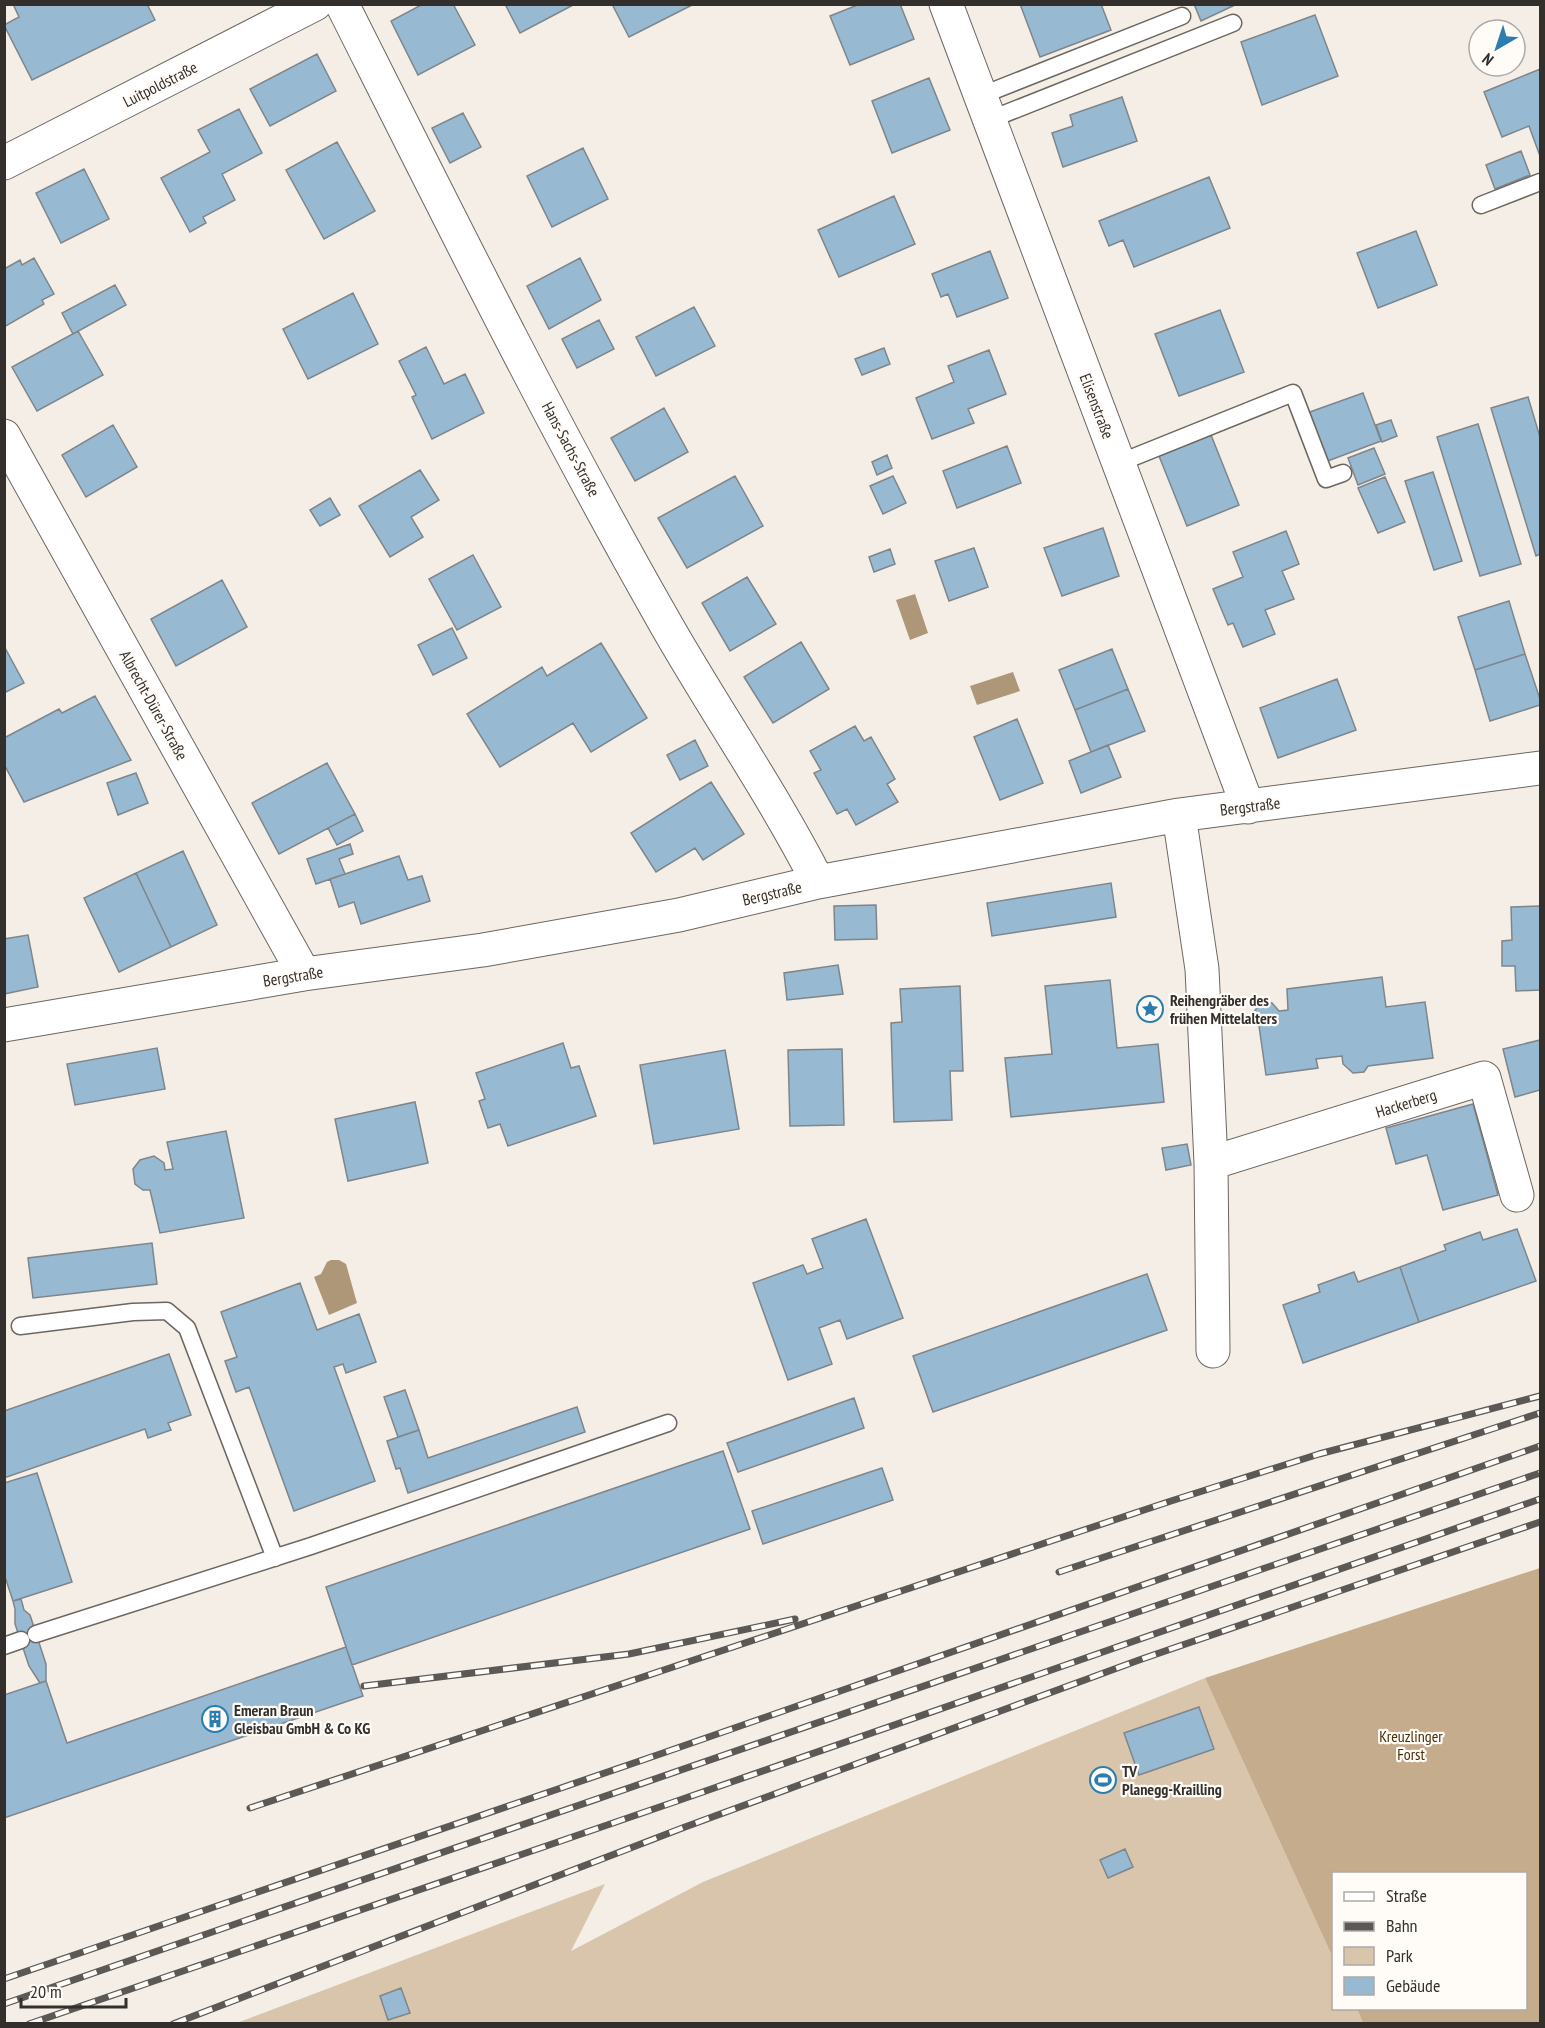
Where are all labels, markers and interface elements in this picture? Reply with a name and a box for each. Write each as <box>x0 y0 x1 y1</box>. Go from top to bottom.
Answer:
north arrow <box>1467 18 1527 78</box>
text: N <box>1478 49 1497 70</box>
street label: Luitpoldstraße <box>119 57 201 111</box>
street label: Elisenstraße <box>1075 371 1119 441</box>
street label: Hans-Sachs-Straße <box>538 398 604 500</box>
street label: Albrecht-Dürer-Straße <box>116 647 192 763</box>
street label: Bergstraße <box>1219 792 1281 820</box>
street label: Bergstraße <box>740 876 804 910</box>
street label: Bergstraße <box>262 961 324 991</box>
place label: Reihengräber des frühen Mittelalters <box>1170 990 1277 1028</box>
place icon: Reihengräber des frühen Mittelalters <box>1135 994 1165 1024</box>
street label: Hackerberg <box>1373 1084 1439 1122</box>
place label: Emeran Braun Gleisbau GmbH & Co KG <box>234 1700 370 1738</box>
building icon: Emeran Braun Gleisbau GmbH & Co KG <box>200 1704 230 1734</box>
park label: Kreuzlinger Forst <box>1379 1726 1443 1764</box>
place label: TV Planegg-Krailling <box>1122 1761 1222 1799</box>
sports icon: TV Planegg-Krailling <box>1088 1765 1118 1795</box>
legend <box>1332 1872 1527 2010</box>
text: Straße <box>1386 1884 1427 1907</box>
text: Bahn <box>1386 1914 1418 1937</box>
text: Park <box>1386 1944 1413 1967</box>
scale bar <box>21 1971 126 2009</box>
text: Gebäude <box>1386 1974 1440 1997</box>
text: 20 m <box>30 1980 62 2003</box>

